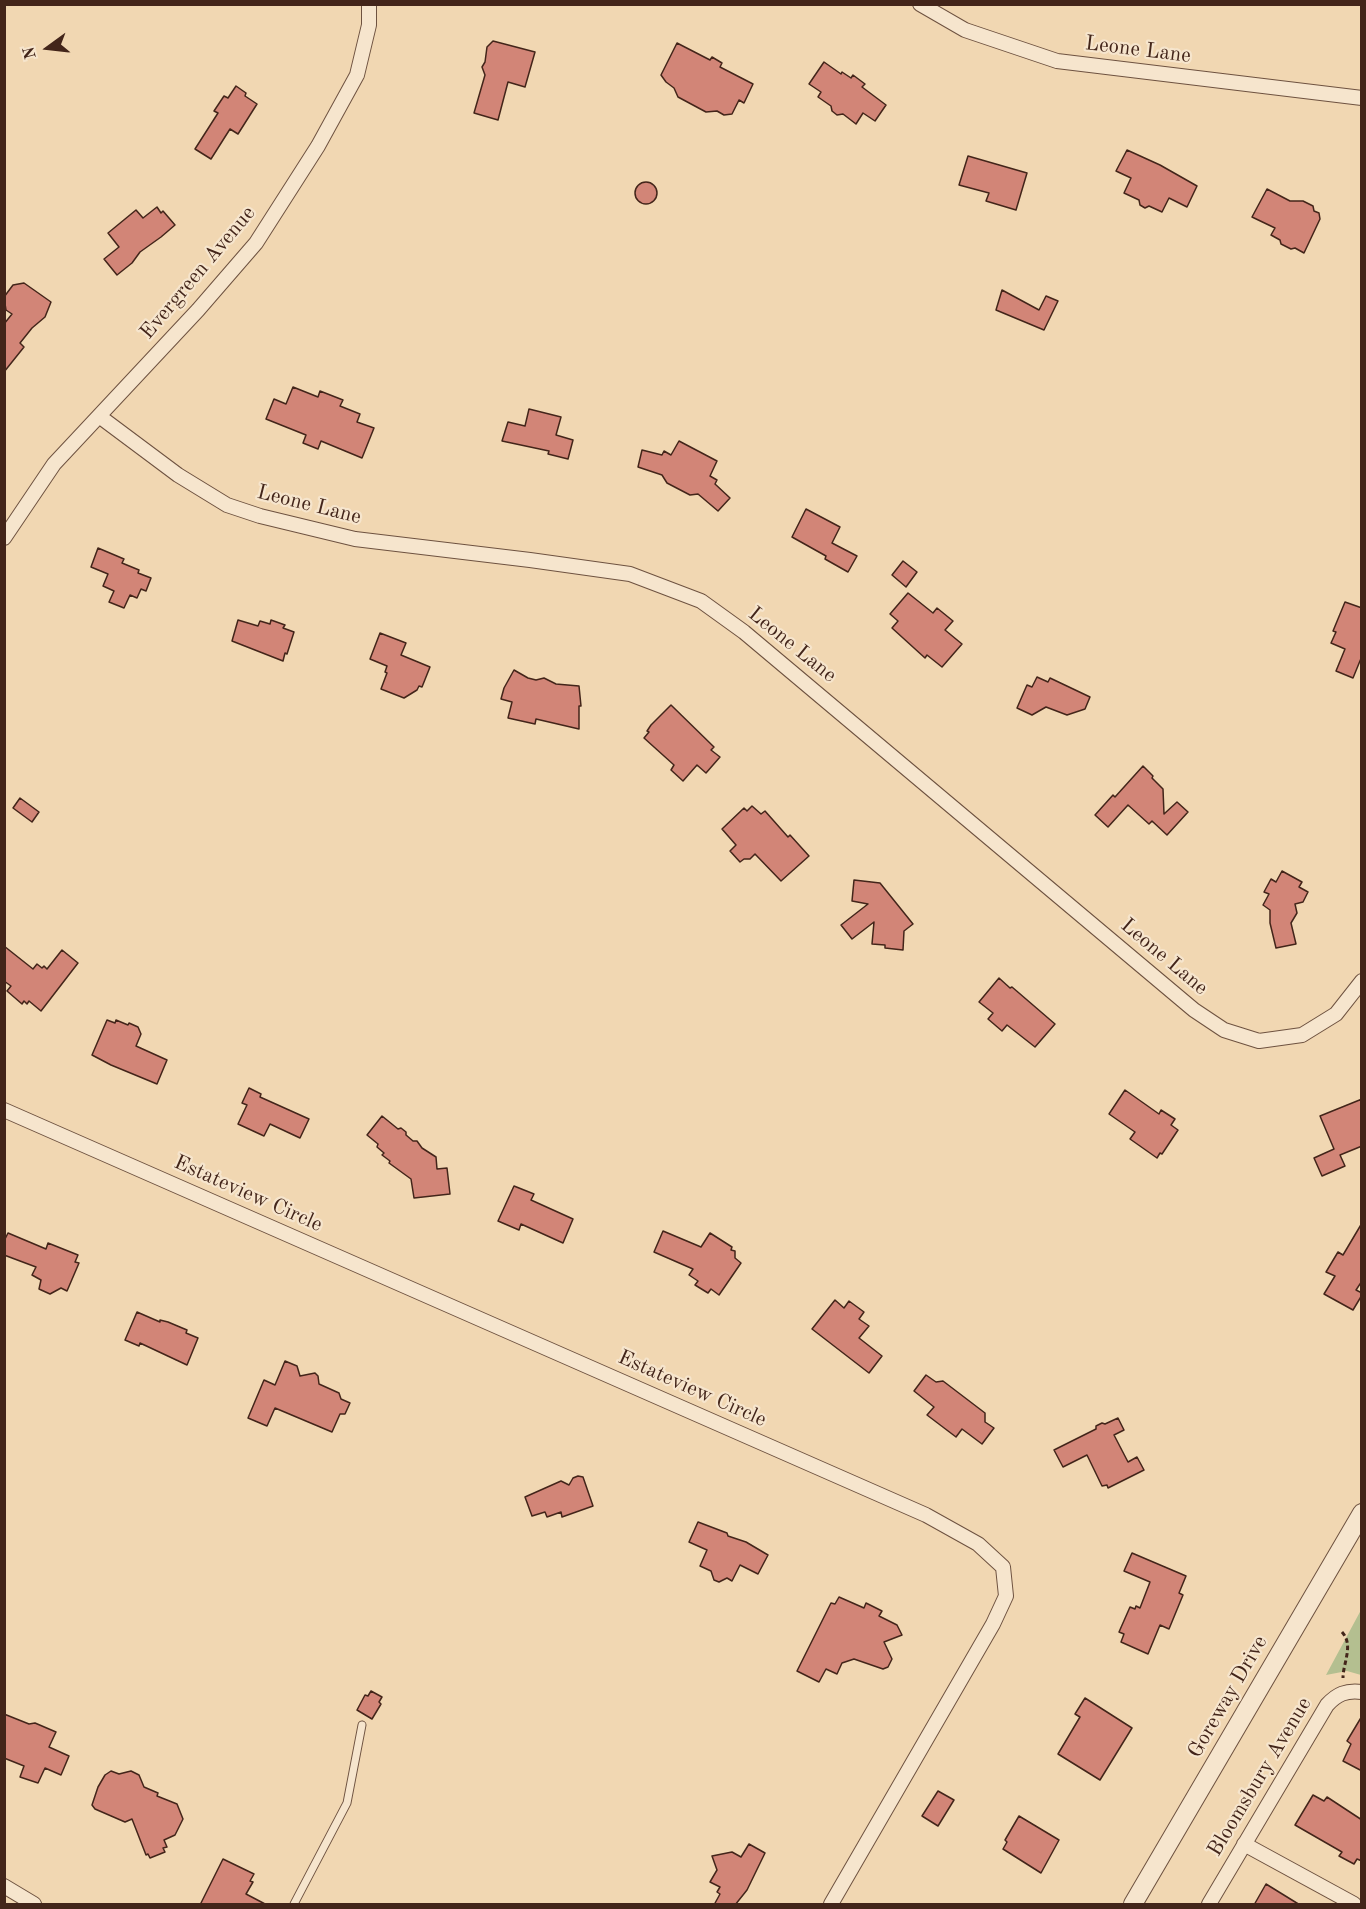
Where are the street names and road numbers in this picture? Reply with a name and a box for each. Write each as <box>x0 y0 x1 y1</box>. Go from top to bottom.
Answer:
street label: Leone Lane <box>1084 31 1192 69</box>
street label: Evergreen Avenue <box>135 201 261 345</box>
street label: Leone Lane <box>254 480 364 530</box>
street label: Leone Lane <box>743 602 841 688</box>
street label: Leone Lane <box>1115 913 1213 1001</box>
street label: Estateview Circle <box>170 1150 326 1238</box>
street label: Estateview Circle <box>614 1345 770 1433</box>
street label: Goreway Drive <box>1183 1631 1273 1763</box>
street label: Bloomsbury Avenue <box>1203 1693 1317 1861</box>

